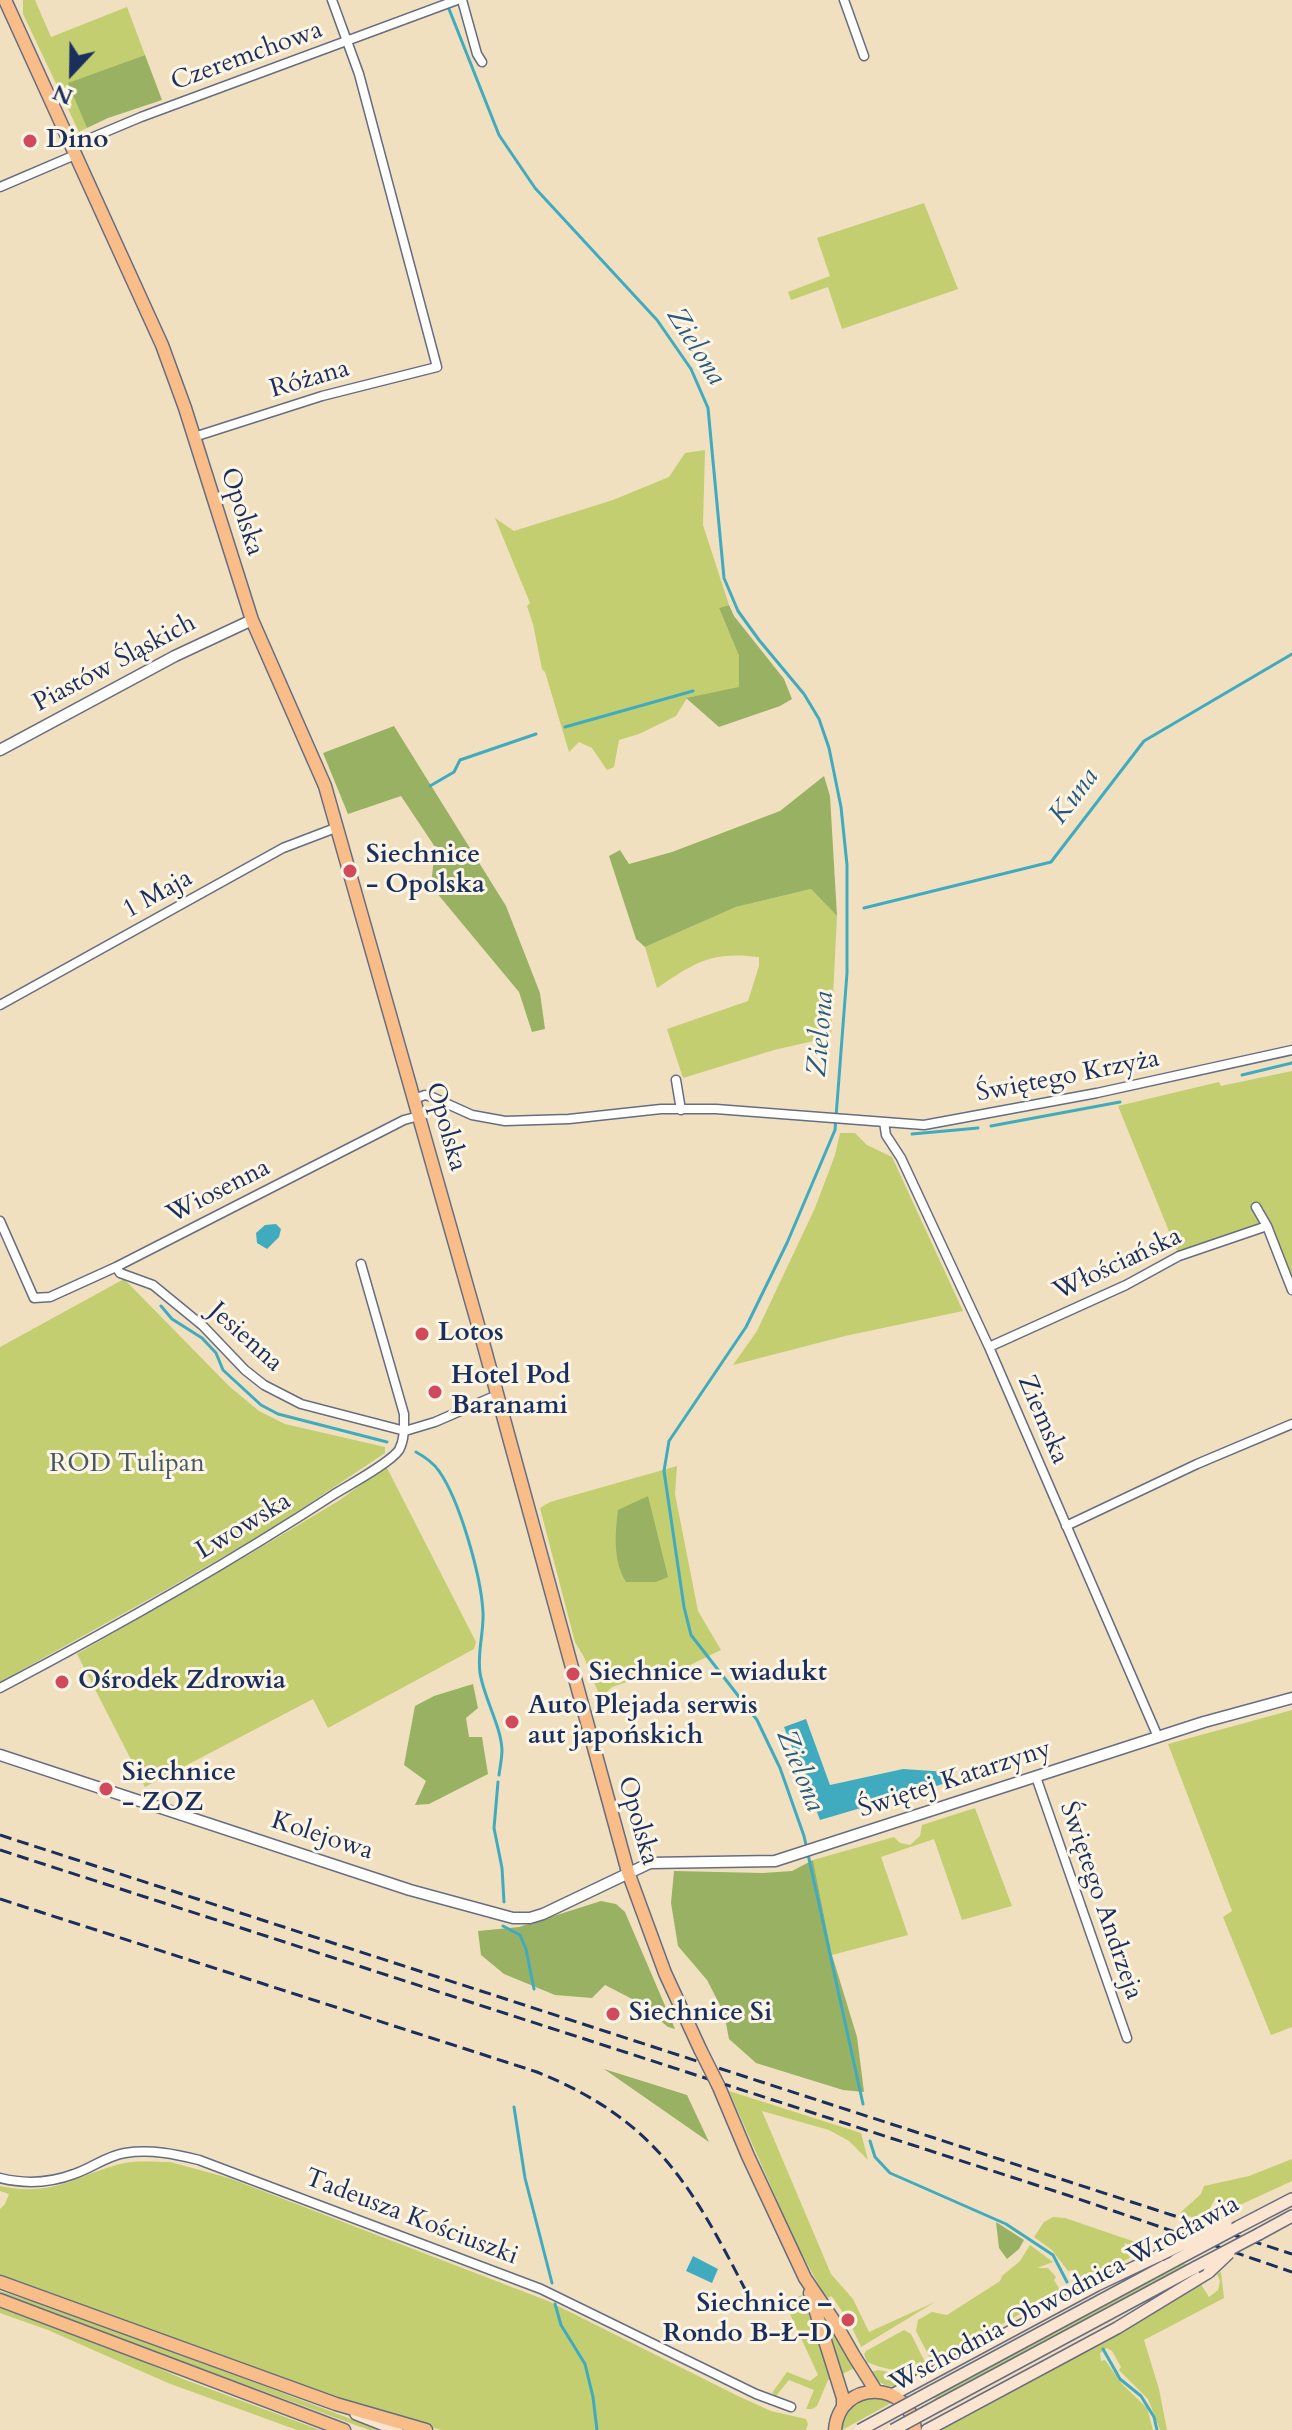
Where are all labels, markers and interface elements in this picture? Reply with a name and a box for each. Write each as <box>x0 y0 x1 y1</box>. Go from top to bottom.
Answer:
street label: Czeremchowa <box>167 15 327 99</box>
north arrow <box>32 32 112 112</box>
text: N <box>49 77 77 112</box>
place label: Dino <box>46 125 108 157</box>
marker: Dino <box>21 132 39 150</box>
water label: Zielona <box>658 302 732 392</box>
street label: Różana <box>267 354 353 406</box>
street label: Opolska <box>212 464 270 560</box>
street label: Piastów Śląskich <box>28 608 202 720</box>
water label: Kuna <box>1043 762 1107 832</box>
place label: Siechnice - Opolska <box>366 840 485 902</box>
marker: Siechnice - Opolska <box>341 862 359 880</box>
street label: 1 Maja <box>118 863 198 927</box>
water label: Zielona <box>802 990 842 1078</box>
street label: Świętego Krzyża <box>974 1044 1162 1110</box>
street label: Opolska <box>417 1079 473 1175</box>
street label: Wiosenna <box>162 1153 276 1231</box>
street label: Włościańska <box>1049 1222 1187 1308</box>
street label: Jesienna <box>201 1297 289 1379</box>
place label: Lotos <box>438 1318 504 1350</box>
marker: Lotos <box>413 1325 431 1343</box>
place label: Hotel Pod Baranami <box>451 1361 570 1422</box>
street label: Ziemska <box>1009 1371 1075 1469</box>
marker: Hotel Pod Baranami <box>426 1383 444 1401</box>
park label: ROD Tulipan <box>49 1449 205 1481</box>
street label: Lwowska <box>191 1487 297 1567</box>
place label: Siechnice - wiadukt <box>589 1658 827 1690</box>
marker: Siechnice - wiadukt <box>564 1665 582 1683</box>
place label: Ośrodek Zdrowia <box>78 1666 286 1698</box>
marker: Ośrodek Zdrowia <box>53 1673 71 1691</box>
place label: Auto Plejada serwis aut japońskich <box>528 1691 758 1752</box>
marker: Auto Plejada serwis aut japońskich <box>503 1713 521 1731</box>
water label: Zielona <box>767 1725 831 1817</box>
street label: Świętej Katarzyny <box>855 1734 1055 1826</box>
place label: Siechnice - ZOZ <box>122 1758 236 1820</box>
street label: Opolska <box>609 1773 665 1869</box>
marker: Siechnice - ZOZ <box>97 1780 115 1798</box>
street label: Świętego Andrzeja <box>1052 1798 1148 2004</box>
street label: Kolejowa <box>267 1806 377 1868</box>
place label: Siechnice Si <box>629 1998 772 2030</box>
marker: Siechnice Si <box>604 2005 622 2023</box>
street label: Tadeusza Kościuszki <box>300 2163 522 2273</box>
street label: Wschodnia Obwodnica Wrocławia <box>885 2189 1245 2401</box>
place label: Siechnice – Rondo B-Ł-D <box>663 2289 832 2350</box>
marker: Siechnice – Rondo B-Ł-D <box>839 2311 857 2329</box>

